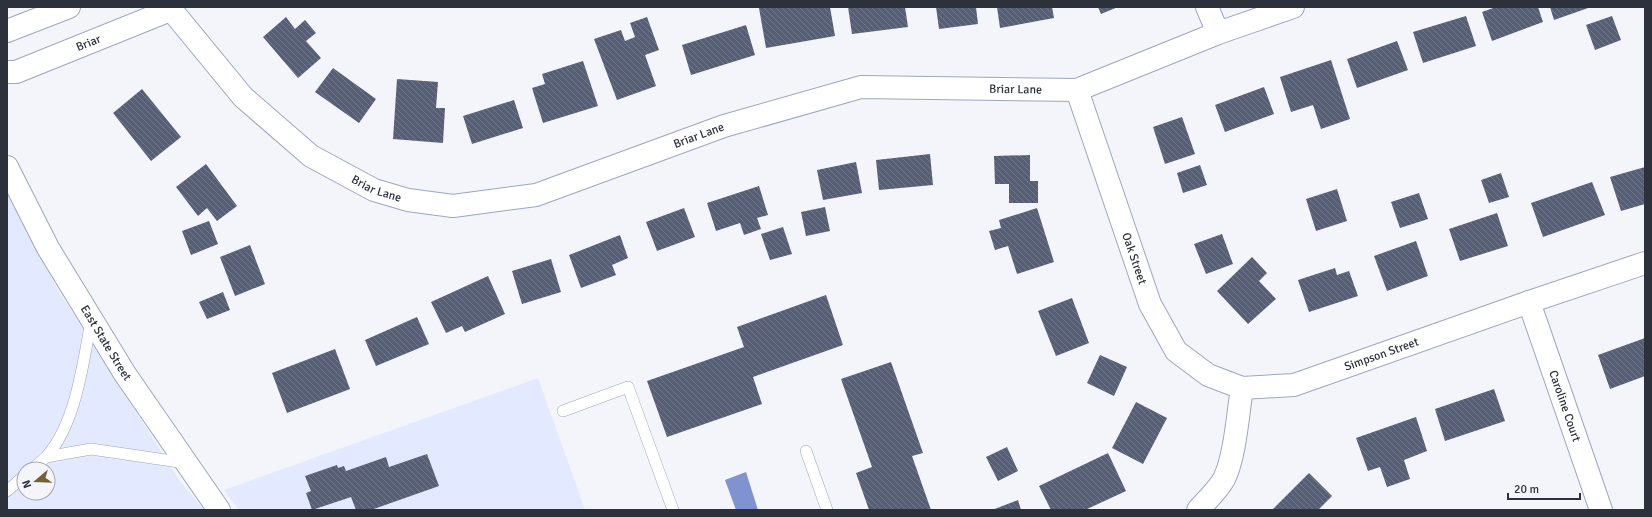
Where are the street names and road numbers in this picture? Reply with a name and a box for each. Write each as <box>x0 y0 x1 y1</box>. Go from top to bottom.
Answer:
street label: Briar <box>74 31 104 55</box>
street label: Briar Lane <box>989 82 1042 98</box>
street label: Briar Lane <box>671 120 726 152</box>
street label: Briar Lane <box>349 172 403 206</box>
street label: Oak Street <box>1118 231 1150 287</box>
street label: East State Street <box>77 303 134 384</box>
street label: Simpson Street <box>1342 335 1421 375</box>
street label: Caroline Court <box>1545 368 1584 444</box>

